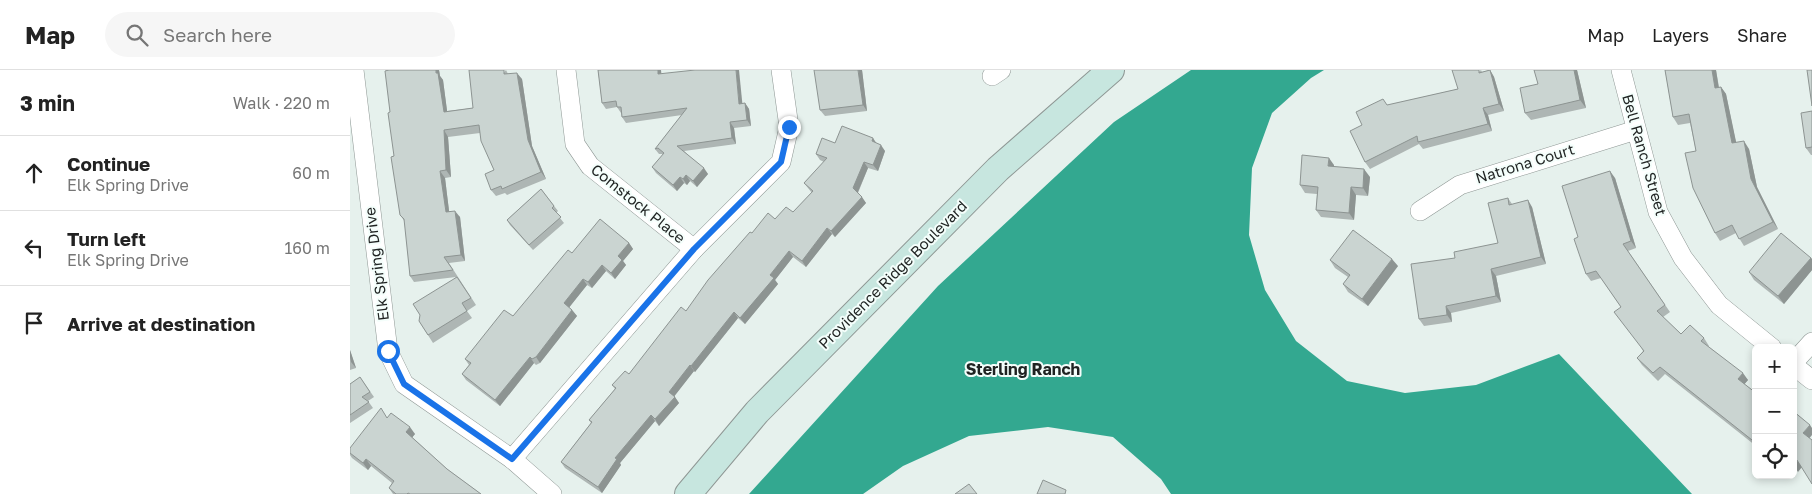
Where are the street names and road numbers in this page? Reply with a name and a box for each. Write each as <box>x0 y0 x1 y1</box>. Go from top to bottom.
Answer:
street label: Bell Ranch Street <box>1619 92 1671 217</box>
street label: Natrona Court <box>1473 139 1576 187</box>
street label: Comstock Place <box>588 160 690 247</box>
street label: Providence Ridge Boulevard <box>814 196 970 352</box>
street label: Elk Spring Drive <box>360 206 392 322</box>

